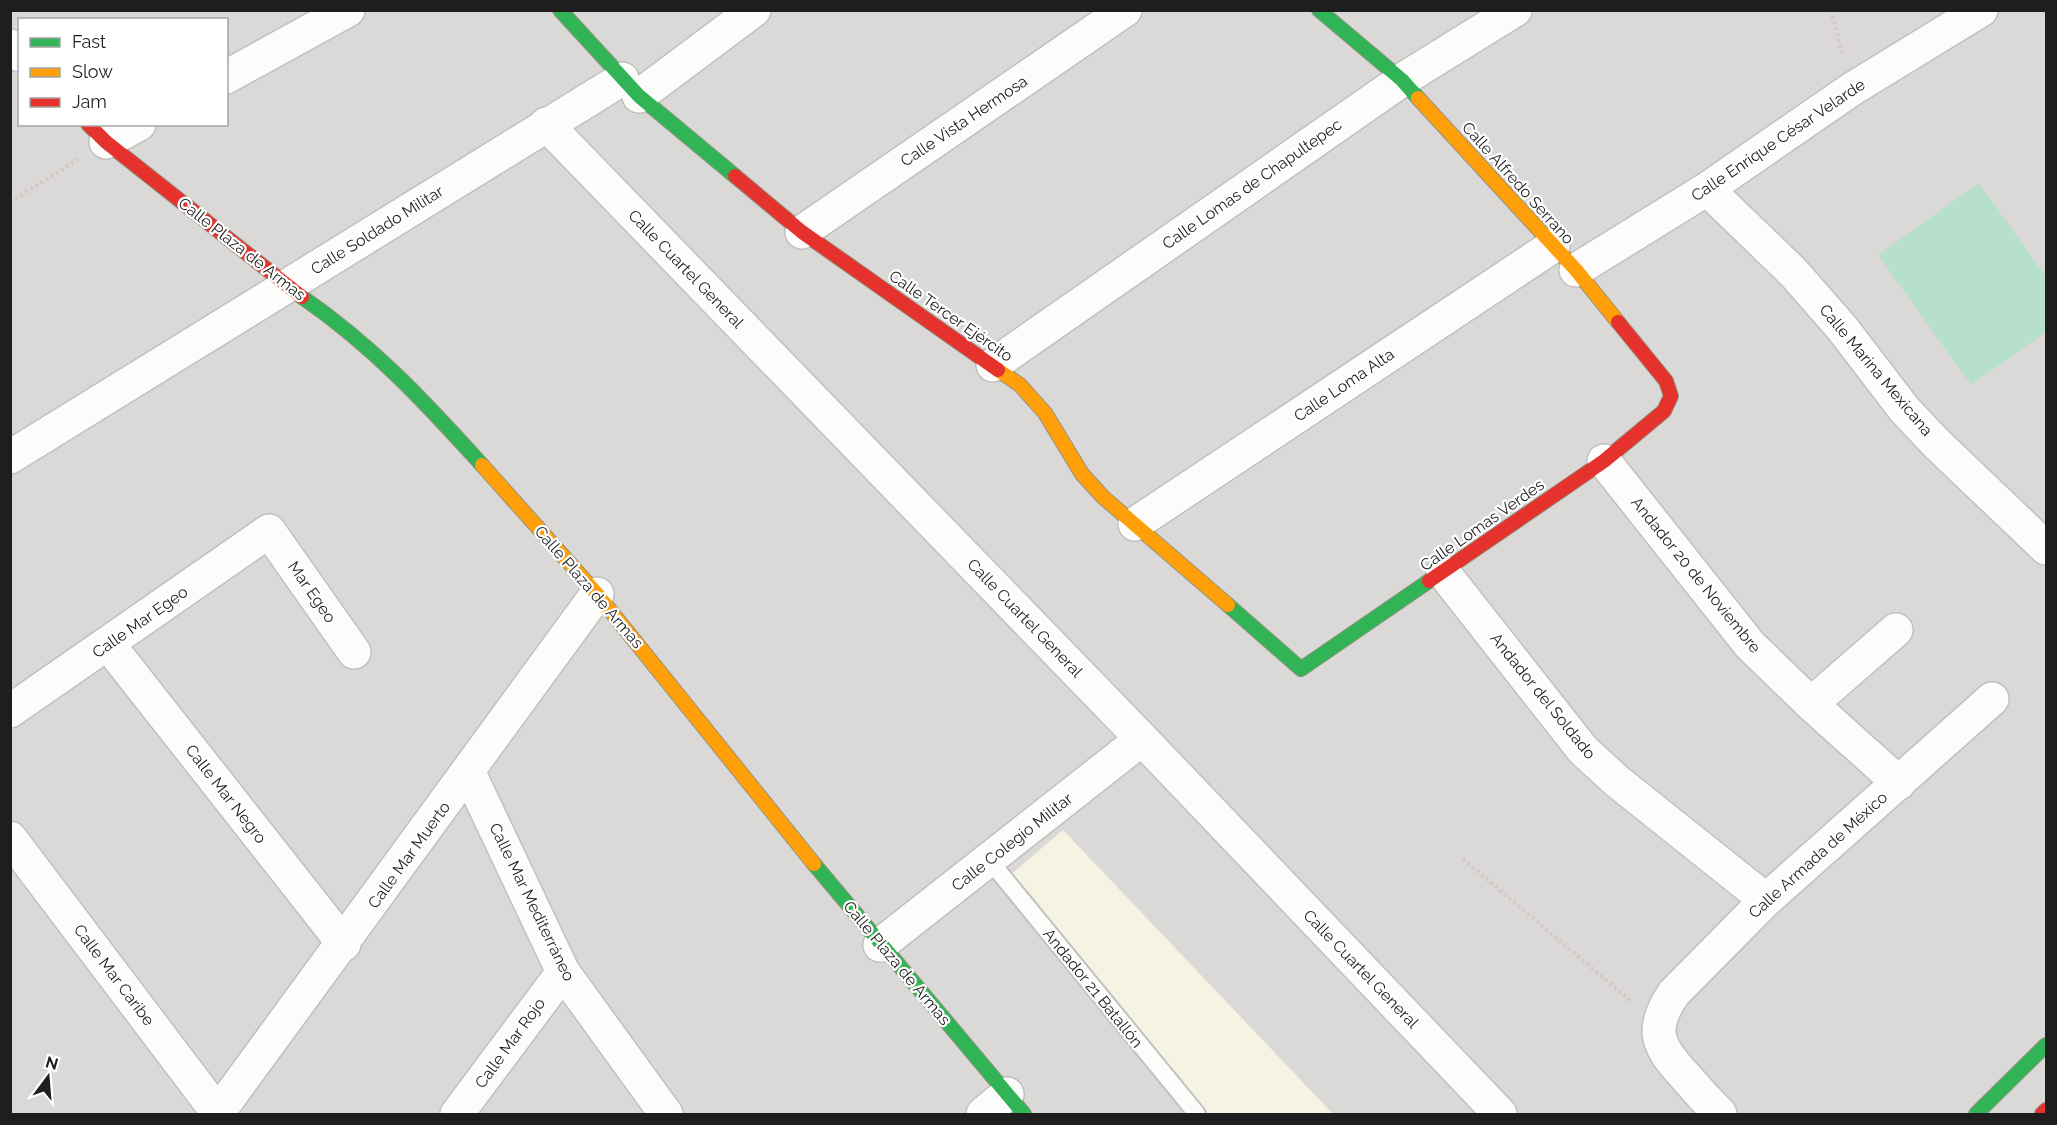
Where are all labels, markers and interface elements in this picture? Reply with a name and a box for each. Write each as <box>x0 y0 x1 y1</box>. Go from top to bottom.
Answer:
legend <box>18 18 228 126</box>
text: Fast <box>72 31 106 52</box>
text: Slow <box>72 61 113 82</box>
street label: Calle Vista Hermosa <box>897 71 1031 171</box>
street label: Calle Enrique César Velarde <box>1688 75 1868 205</box>
text: Jam <box>72 91 107 112</box>
street label: Calle Lomas de Chapultepec <box>1159 115 1346 253</box>
street label: Calle Alfredo Serrano <box>1458 118 1578 248</box>
street label: Calle Soldado Militar <box>307 181 447 279</box>
street label: Calle Plaza de Armas <box>175 193 310 305</box>
street label: Calle Cuartel General <box>624 206 748 333</box>
street label: Calle Tercer Ejército <box>885 266 1017 366</box>
street label: Calle Marina Mexicana <box>1815 300 1937 440</box>
street label: Calle Loma Alta <box>1290 344 1398 426</box>
street label: Calle Lomas Verdes <box>1416 475 1548 575</box>
street label: Andador 20 de Noviembre <box>1627 493 1765 657</box>
street label: Calle Plaza de Armas <box>531 522 648 652</box>
street label: Calle Cuartel General <box>963 555 1087 682</box>
street label: Mar Egeo <box>284 558 340 626</box>
street label: Calle Mar Egeo <box>89 582 191 662</box>
street label: Andador del Soldado <box>1486 629 1600 763</box>
street label: Calle Mar Negro <box>181 741 271 847</box>
street label: Calle Armada de México <box>1745 788 1891 922</box>
street label: Calle Colegio Militar <box>948 789 1077 895</box>
street label: Calle Mar Muerto <box>364 798 454 912</box>
street label: Calle Mar Mediterráneo <box>485 820 579 984</box>
street label: Calle Plaza de Armas <box>840 897 955 1029</box>
street label: Calle Cuartel General <box>1299 906 1423 1033</box>
street label: Calle Mar Caribe <box>70 921 158 1029</box>
street label: Andador 21 Batallón <box>1039 925 1147 1051</box>
street label: Calle Mar Rojo <box>471 994 549 1092</box>
north arrow <box>18 1047 78 1107</box>
text: N <box>44 1052 60 1074</box>

